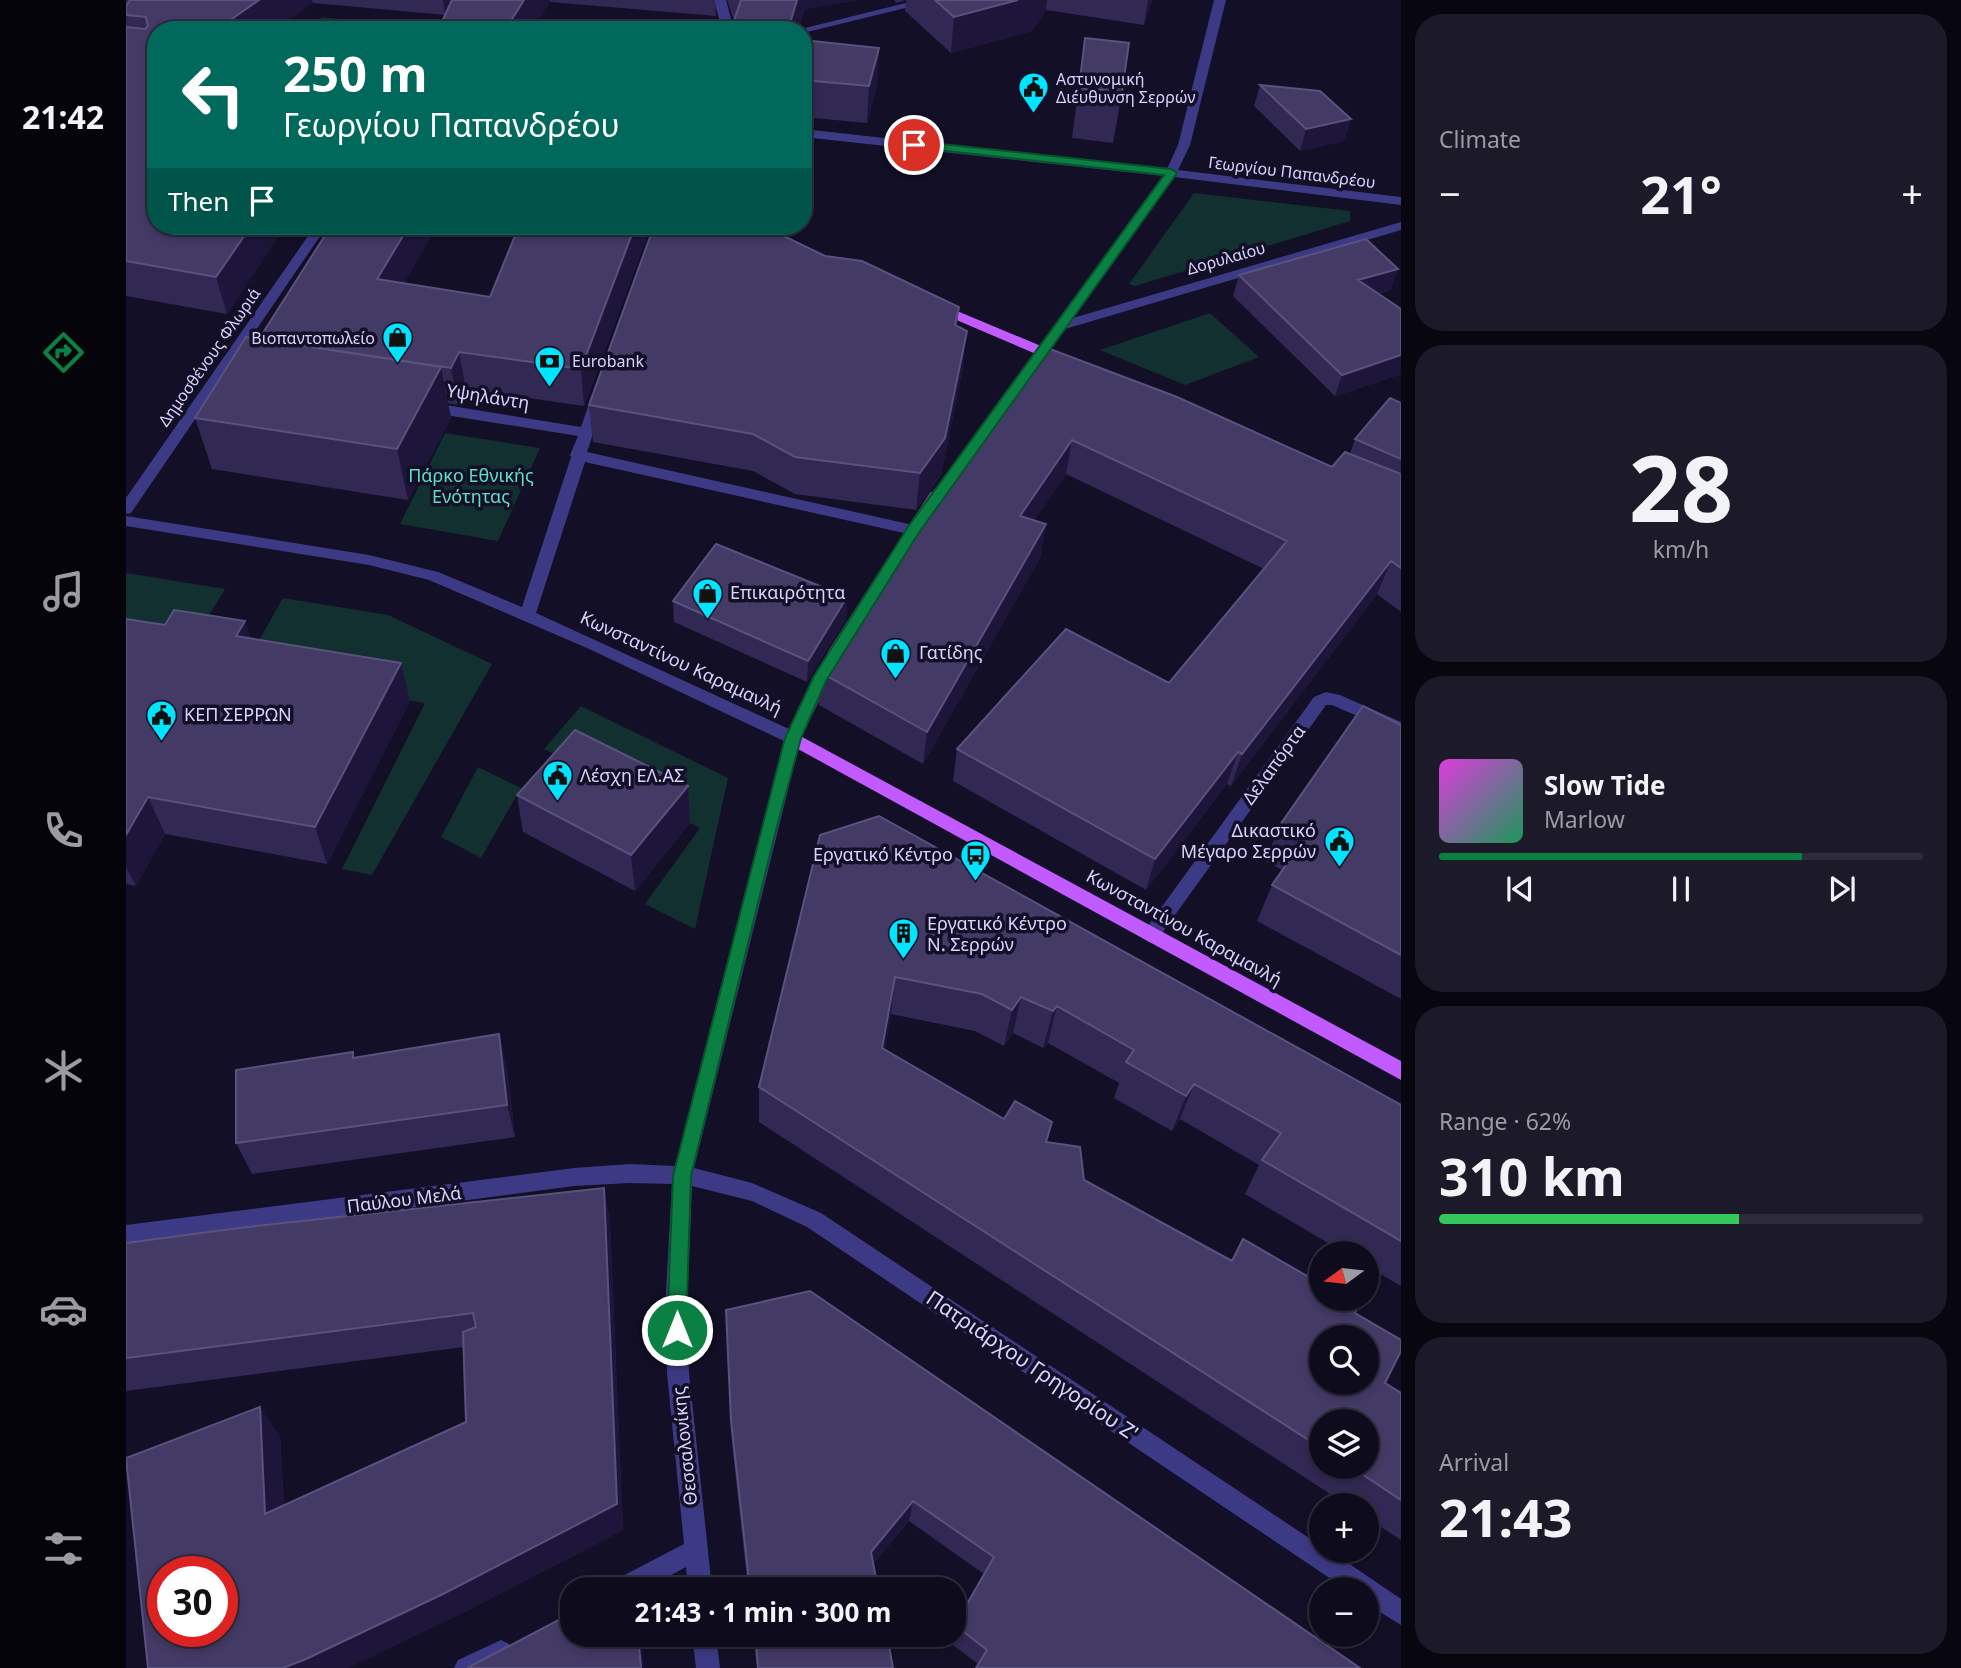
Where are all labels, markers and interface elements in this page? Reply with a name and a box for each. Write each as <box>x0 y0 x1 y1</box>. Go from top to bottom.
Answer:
text: 250 m <box>283 40 428 106</box>
icon: left <box>168 49 259 140</box>
place label: Αστυνομική Διέυθυνση Σερρών <box>1056 68 1195 108</box>
public building icon: Αστυνομική Διέυθυνση Σερρών <box>1016 71 1050 115</box>
text: 21:42 <box>22 95 104 138</box>
text: Γεωργίου Παπανδρέου <box>283 103 620 146</box>
pin <box>884 115 944 175</box>
text: Climate <box>1439 123 1521 155</box>
icon: arrive <box>895 126 933 164</box>
street label: Γεωργίου Παπανδρέου <box>1207 151 1377 193</box>
text: 21° <box>1640 158 1722 229</box>
text: − <box>1439 167 1461 219</box>
text: + <box>1901 167 1923 219</box>
icon: arrive <box>243 182 281 220</box>
text: Then <box>168 183 229 219</box>
street label: Δορυλαίου <box>1184 236 1268 280</box>
street label: Δημοσθένους Φλωριά <box>153 283 265 431</box>
shop icon: Βιοπαντοπωλείο <box>381 321 415 365</box>
place label: Βιοπαντοπωλείο <box>251 327 375 349</box>
icon: directions <box>39 328 88 377</box>
bank icon: Eurobank <box>532 344 566 388</box>
place label: Eurobank <box>572 350 644 372</box>
street label: Υψηλάντη <box>445 378 531 414</box>
text: 28 <box>1629 425 1733 549</box>
park label: Πάρκο Εθνικής Ενότητας <box>408 463 534 508</box>
text: km/h <box>1653 533 1709 565</box>
icon: music <box>39 567 88 616</box>
shop icon: Επικαιρότητα <box>690 576 724 620</box>
place label: Επικαιρότητα <box>730 580 846 604</box>
street label: Κωνσταντίνου Καραμανλή <box>577 605 786 719</box>
shop icon: Γατίδης <box>879 636 913 680</box>
place label: Γατίδης <box>919 640 983 664</box>
public building icon: ΚΕΠ ΣΕΡΡΩΝ <box>144 698 178 742</box>
place label: ΚΕΠ ΣΕΡΡΩΝ <box>184 702 292 726</box>
street label: Δελαπόρτα <box>1236 720 1310 809</box>
public building icon: Λέσχη ΕΛ.ΑΣ <box>540 759 574 803</box>
place label: Λέσχη ΕΛ.ΑΣ <box>580 763 684 787</box>
text: Slow Tide <box>1544 767 1666 803</box>
text: Marlow <box>1544 803 1625 835</box>
icon: phone <box>39 806 88 855</box>
place label: Δικαστικό Μέγαρο Σερρών <box>1181 818 1316 863</box>
public building icon: Δικαστικό Μέγαρο Σερρών <box>1322 824 1356 868</box>
bus stop icon: Εργατικό Κέντρο <box>959 838 993 882</box>
place label: Εργατικό Κέντρο <box>813 842 953 866</box>
street label: Κωνσταντίνου Καραμανλή <box>1082 863 1287 991</box>
icon: previous <box>1501 870 1539 908</box>
icon: pause <box>1662 870 1700 908</box>
icon: next <box>1823 870 1861 908</box>
place label: Εργατικό Κέντρο Ν. Σερρών <box>927 911 1067 956</box>
building icon: Εργατικό Κέντρο Ν. Σερρών <box>887 917 921 961</box>
icon: climate <box>39 1046 88 1095</box>
text: Range · 62% <box>1439 1105 1571 1137</box>
text: 310 km <box>1439 1140 1625 1211</box>
street label: Παύλου Μελά <box>345 1180 462 1218</box>
north arrow <box>1309 1241 1379 1311</box>
map controls <box>1309 1241 1379 1647</box>
street label: Πατριάρχου Γρηγορίου Ζ' <box>921 1284 1144 1447</box>
icon: car <box>39 1285 88 1334</box>
position arrow <box>640 1293 714 1367</box>
button: search <box>1309 1325 1379 1395</box>
street label: Θεσσαλονίκης <box>666 1385 702 1507</box>
button: layers <box>1309 1409 1379 1479</box>
text: Arrival <box>1439 1446 1509 1478</box>
text: 21:43 <box>1439 1481 1573 1552</box>
button: + <box>1309 1493 1379 1563</box>
icon: filters <box>39 1524 88 1573</box>
speed limit sign: 30 <box>147 1556 238 1647</box>
button: − <box>1309 1577 1379 1647</box>
text: 21:43 · 1 min · 300 m <box>635 1594 891 1630</box>

